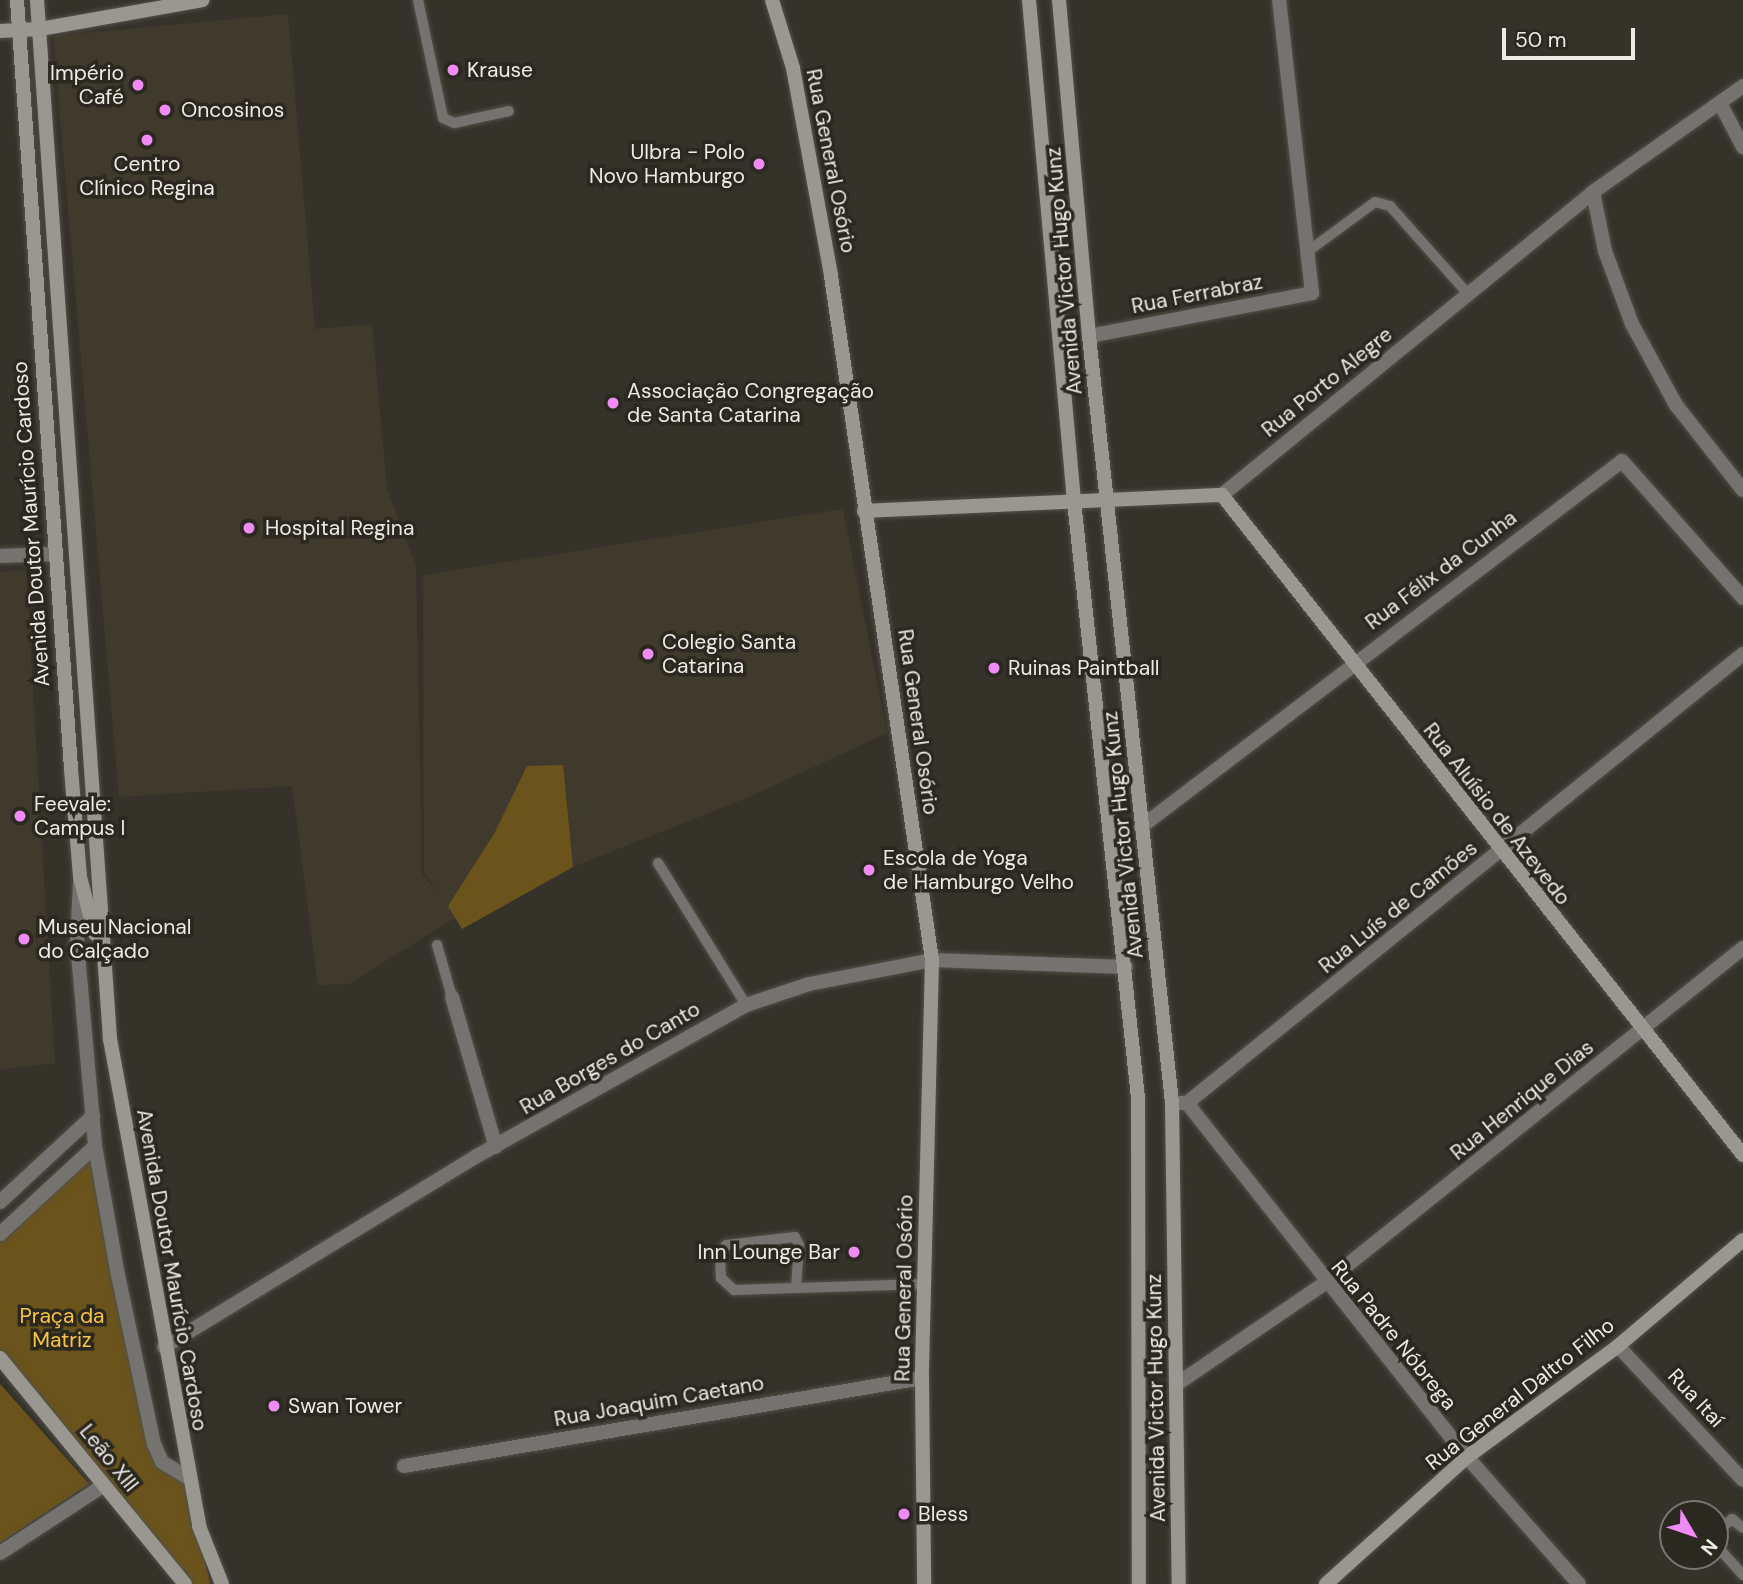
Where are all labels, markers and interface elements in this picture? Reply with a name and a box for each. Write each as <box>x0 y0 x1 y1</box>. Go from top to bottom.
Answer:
scale bar <box>1505 14 1638 58</box>
text: 50 m <box>1515 26 1566 54</box>
place label: Krause <box>467 57 533 83</box>
place label: Império Café <box>50 60 124 110</box>
marker: Krause <box>445 62 461 78</box>
street label: Rua General Osório <box>801 67 861 255</box>
marker: Império Café <box>130 77 146 93</box>
place label: Oncosinos <box>181 97 284 123</box>
marker: Oncosinos <box>155 100 175 120</box>
marker: Centro Clínico Regina <box>139 132 155 148</box>
place label: Ulbra - Polo Novo Hamburgo <box>589 139 745 189</box>
street label: Avenida Victor Hugo Kunz <box>1041 146 1087 396</box>
place label: Centro Clínico Regina <box>79 151 215 201</box>
marker: Ulbra - Polo Novo Hamburgo <box>751 156 767 172</box>
street label: Rua Ferrabraz <box>1129 269 1265 319</box>
street label: Rua Porto Alegre <box>1257 322 1397 442</box>
street label: Avenida Doutor Maurício Cardoso <box>7 360 55 688</box>
place label: Associação Congregação de Santa Catarina <box>627 378 874 428</box>
marker: Associação Congregação de Santa Catarina <box>605 395 621 411</box>
street label: Rua Félix da Cunha <box>1360 505 1522 635</box>
place label: Hospital Regina <box>265 515 414 541</box>
marker: Hospital Regina <box>239 518 259 538</box>
street label: Rua General Osório <box>892 627 944 817</box>
place label: Colegio Santa Catarina <box>662 629 796 679</box>
marker: Colegio Santa Catarina <box>640 646 656 662</box>
place label: Ruinas Paintball <box>1008 655 1160 681</box>
marker: Ruinas Paintball <box>986 660 1002 676</box>
street label: Avenida Victor Hugo Kunz <box>1097 710 1149 960</box>
street label: Rua Aluísio de Azevedo <box>1418 718 1576 910</box>
place label: Feevale: Campus I <box>34 791 125 841</box>
marker: Feevale: Campus I <box>12 808 28 824</box>
street label: Rua Luís de Camões <box>1314 835 1482 979</box>
place label: Escola de Yoga de Hamburgo Velho <box>883 845 1074 895</box>
marker: Escola de Yoga de Hamburgo Velho <box>861 862 877 878</box>
place label: Museu Nacional do Calçado <box>38 914 191 964</box>
marker: Museu Nacional do Calçado <box>16 931 32 947</box>
street label: Rua Borges do Canto <box>516 996 704 1120</box>
street label: Rua Henrique Dias <box>1445 1035 1599 1165</box>
street label: Avenida Doutor Maurício Cardoso <box>131 1107 213 1433</box>
street label: Rua General Osório <box>890 1194 918 1382</box>
place label: Inn Lounge Bar <box>698 1239 840 1265</box>
marker: Inn Lounge Bar <box>846 1244 862 1260</box>
street label: Rua Padre Nóbrega <box>1326 1255 1462 1415</box>
street label: Avenida Victor Hugo Kunz <box>1141 1274 1171 1522</box>
park label: Praça da Matriz <box>20 1303 104 1353</box>
street label: Rua General Daltro Filho <box>1421 1313 1619 1475</box>
street label: Rua Itaí <box>1663 1364 1729 1432</box>
street label: Rua Joaquim Caetano <box>552 1370 766 1432</box>
place label: Swan Tower <box>288 1393 402 1419</box>
marker: Swan Tower <box>266 1398 282 1414</box>
street label: Leão XIII <box>74 1419 144 1497</box>
north arrow <box>1659 1500 1729 1570</box>
place label: Bless <box>918 1501 968 1527</box>
marker: Bless <box>896 1506 912 1522</box>
text: N <box>1695 1534 1723 1561</box>

